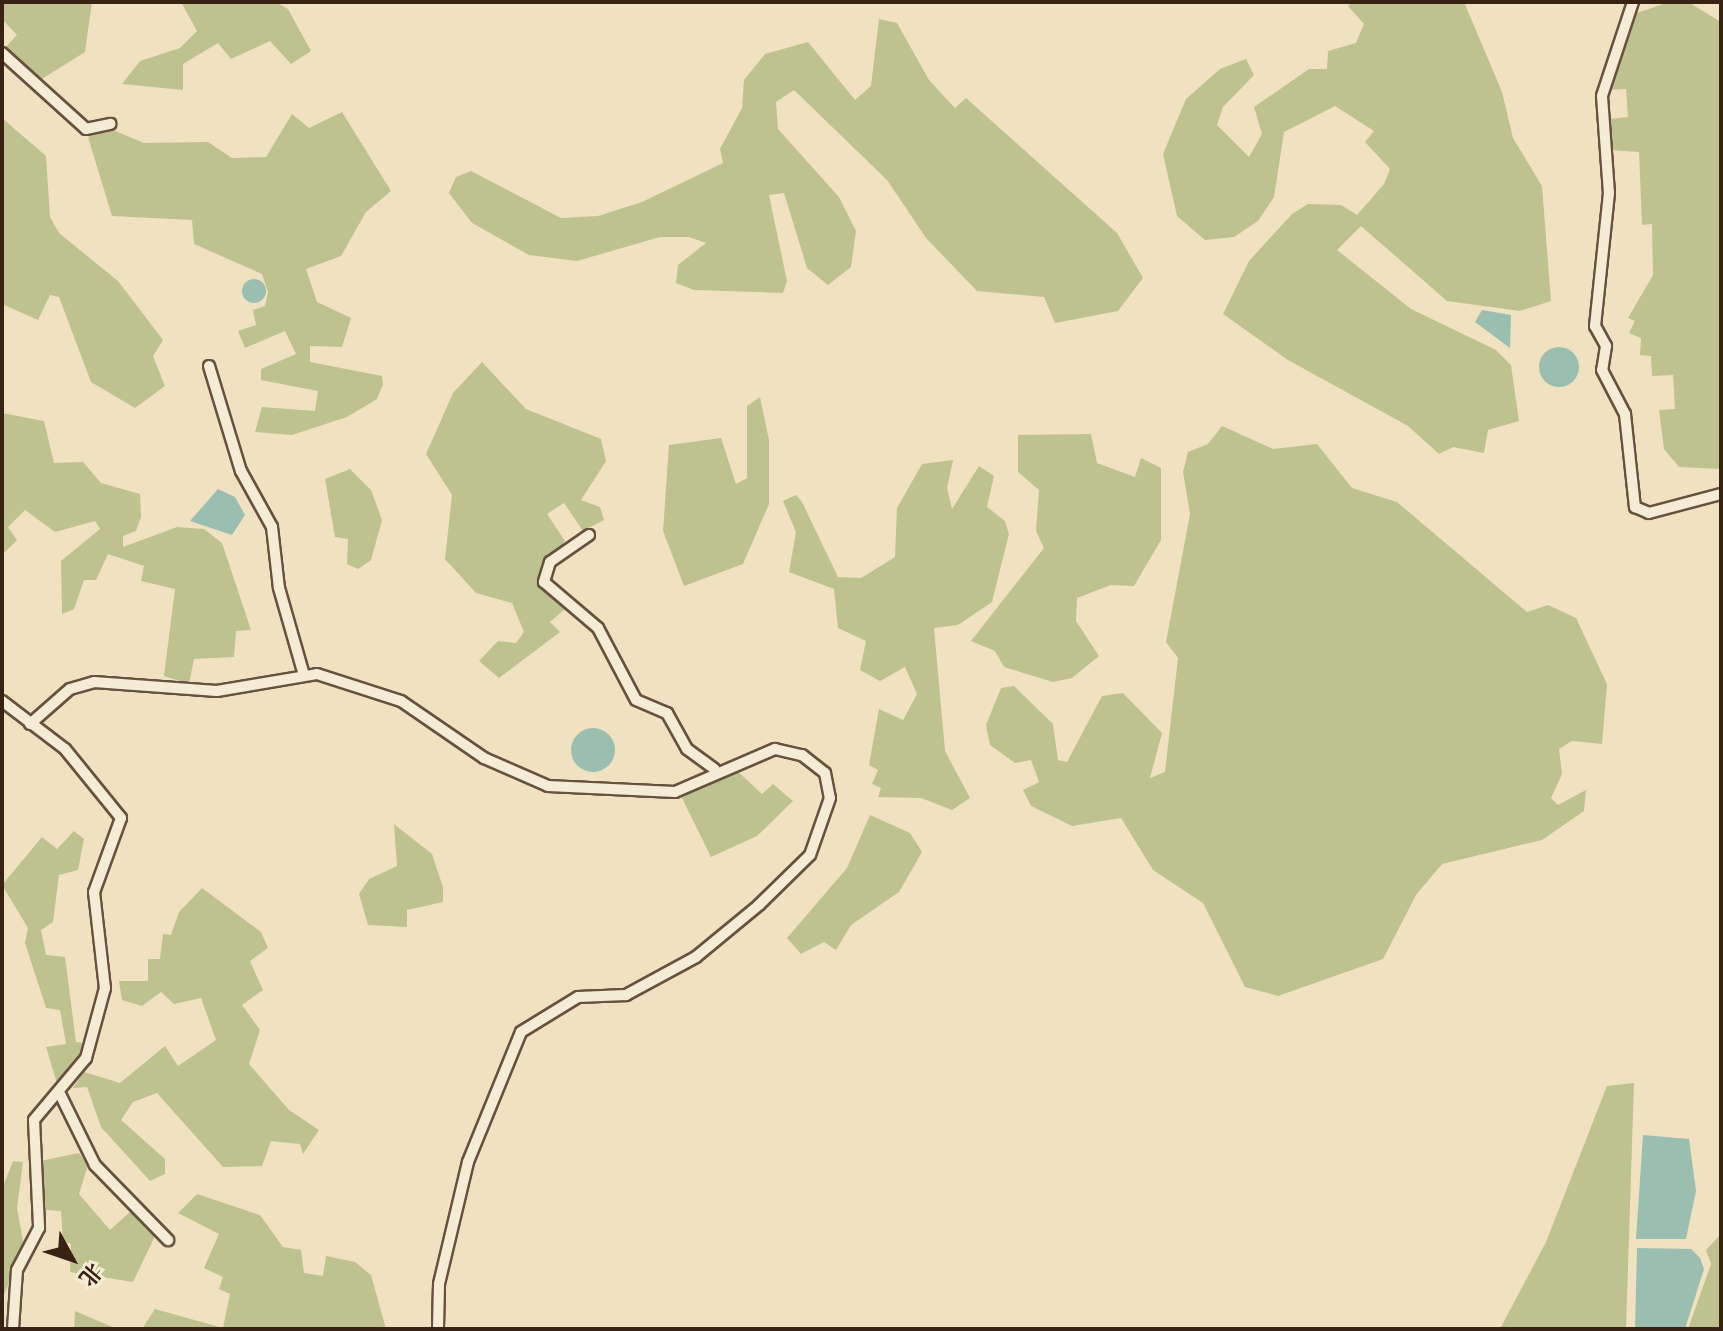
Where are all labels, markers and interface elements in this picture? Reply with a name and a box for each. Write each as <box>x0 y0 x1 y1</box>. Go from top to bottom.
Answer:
north arrow <box>32 1219 112 1299</box>
text: 北 <box>73 1258 108 1292</box>

